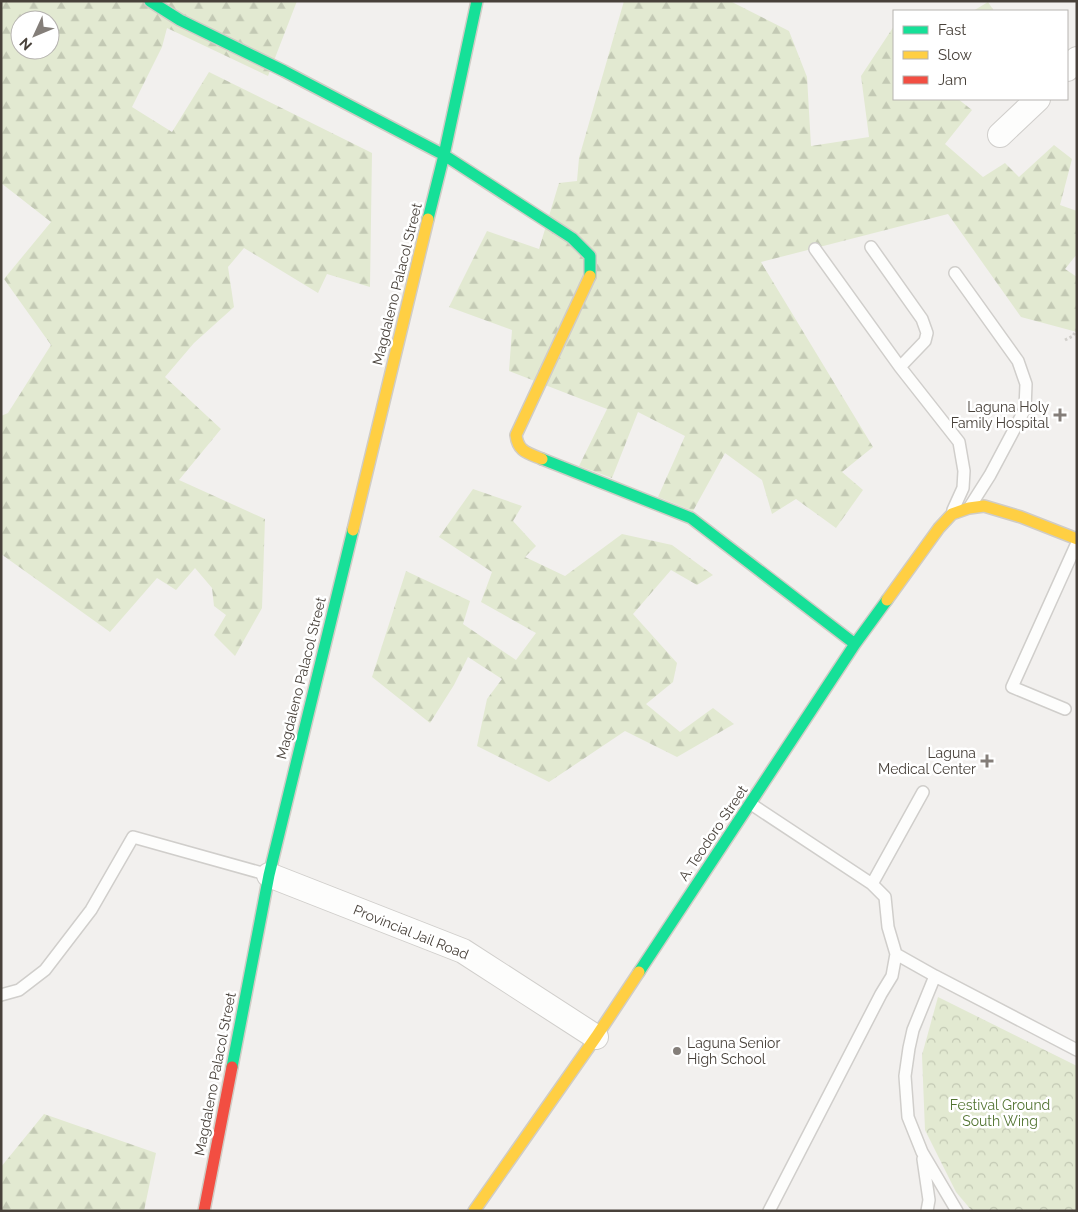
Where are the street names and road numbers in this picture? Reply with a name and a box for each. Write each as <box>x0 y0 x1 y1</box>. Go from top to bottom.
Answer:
street label: Magdaleno Palacol Street <box>369 201 425 367</box>
street label: Magdaleno Palacol Street <box>273 595 329 761</box>
street label: A. Teodoro Street <box>675 782 751 884</box>
street label: Provincial Jail Road <box>351 902 471 962</box>
street label: Magdaleno Palacol Street <box>191 991 239 1157</box>

